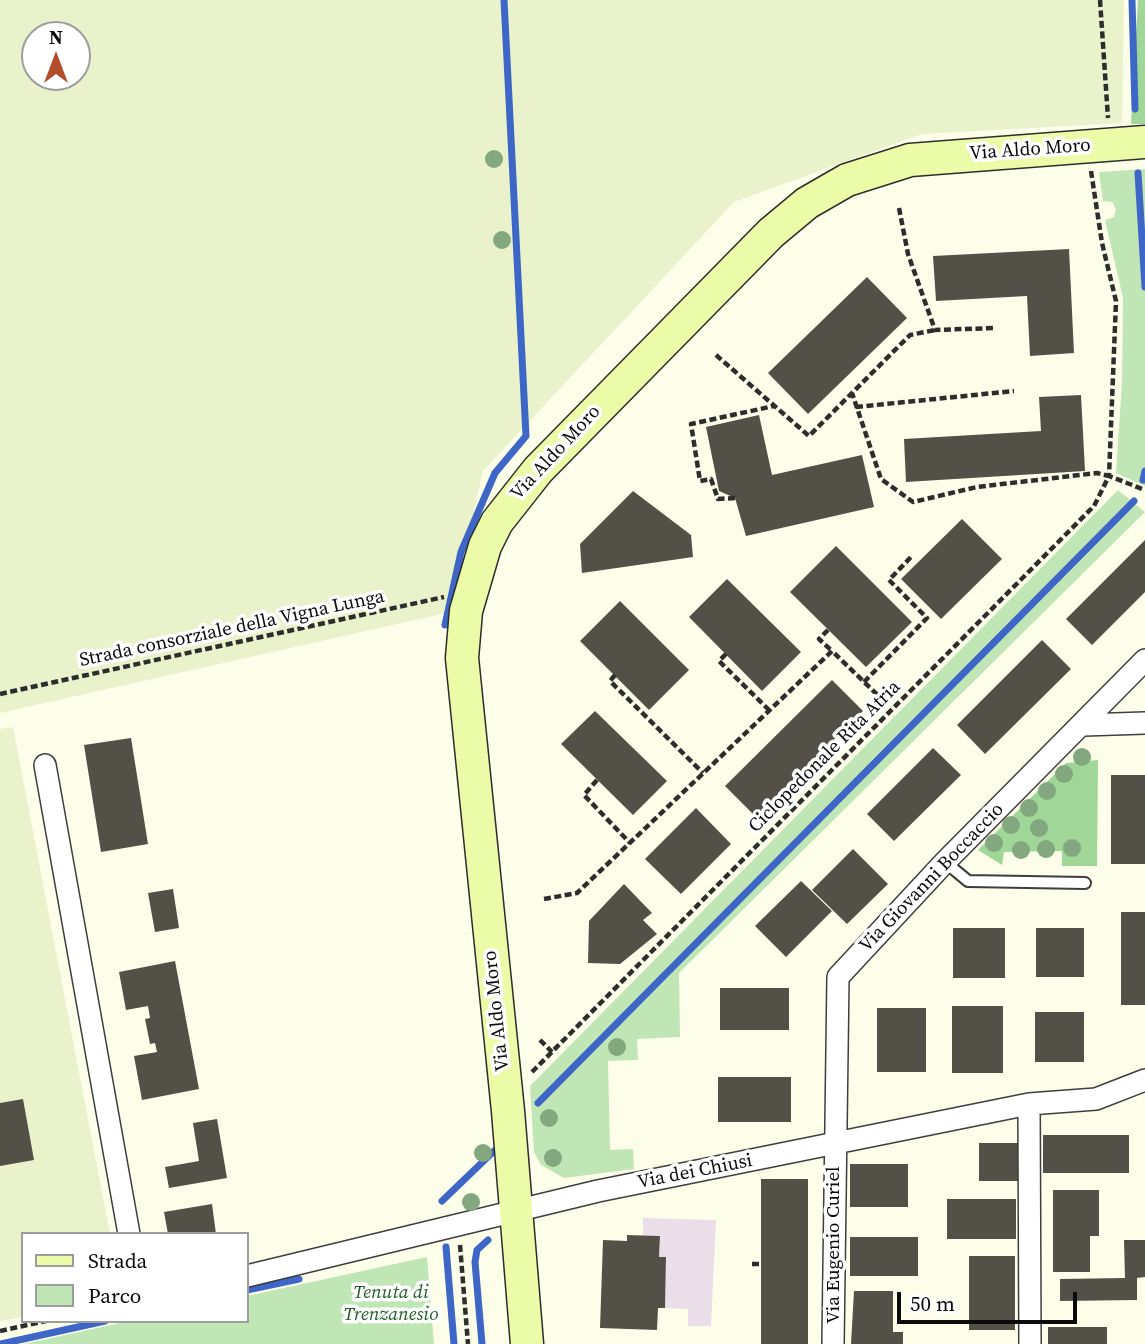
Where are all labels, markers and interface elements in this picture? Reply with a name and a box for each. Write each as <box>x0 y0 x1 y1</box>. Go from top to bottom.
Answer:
north arrow <box>21 21 91 91</box>
text: N <box>49 24 63 50</box>
street label: Via Aldo Moro <box>969 134 1091 166</box>
street label: Via Aldo Moro <box>506 401 606 505</box>
street label: Strada consorziale della Vigna Lunga <box>78 586 386 672</box>
street label: Ciclopedonale Rita Atria <box>744 676 906 838</box>
street label: Via Giovanni Boccaccio <box>855 799 1009 957</box>
street label: Via Aldo Moro <box>479 949 515 1073</box>
street label: Via dei Chiusi <box>636 1150 754 1194</box>
street label: Via Eugenio Curiel <box>823 1166 845 1324</box>
legend <box>21 1232 248 1323</box>
text: Strada <box>88 1246 147 1275</box>
scale bar <box>900 1278 1080 1322</box>
text: Parco <box>88 1281 141 1310</box>
park label: Tenuta di Trenzanesio <box>344 1282 438 1326</box>
text: 50 m <box>910 1289 955 1318</box>

